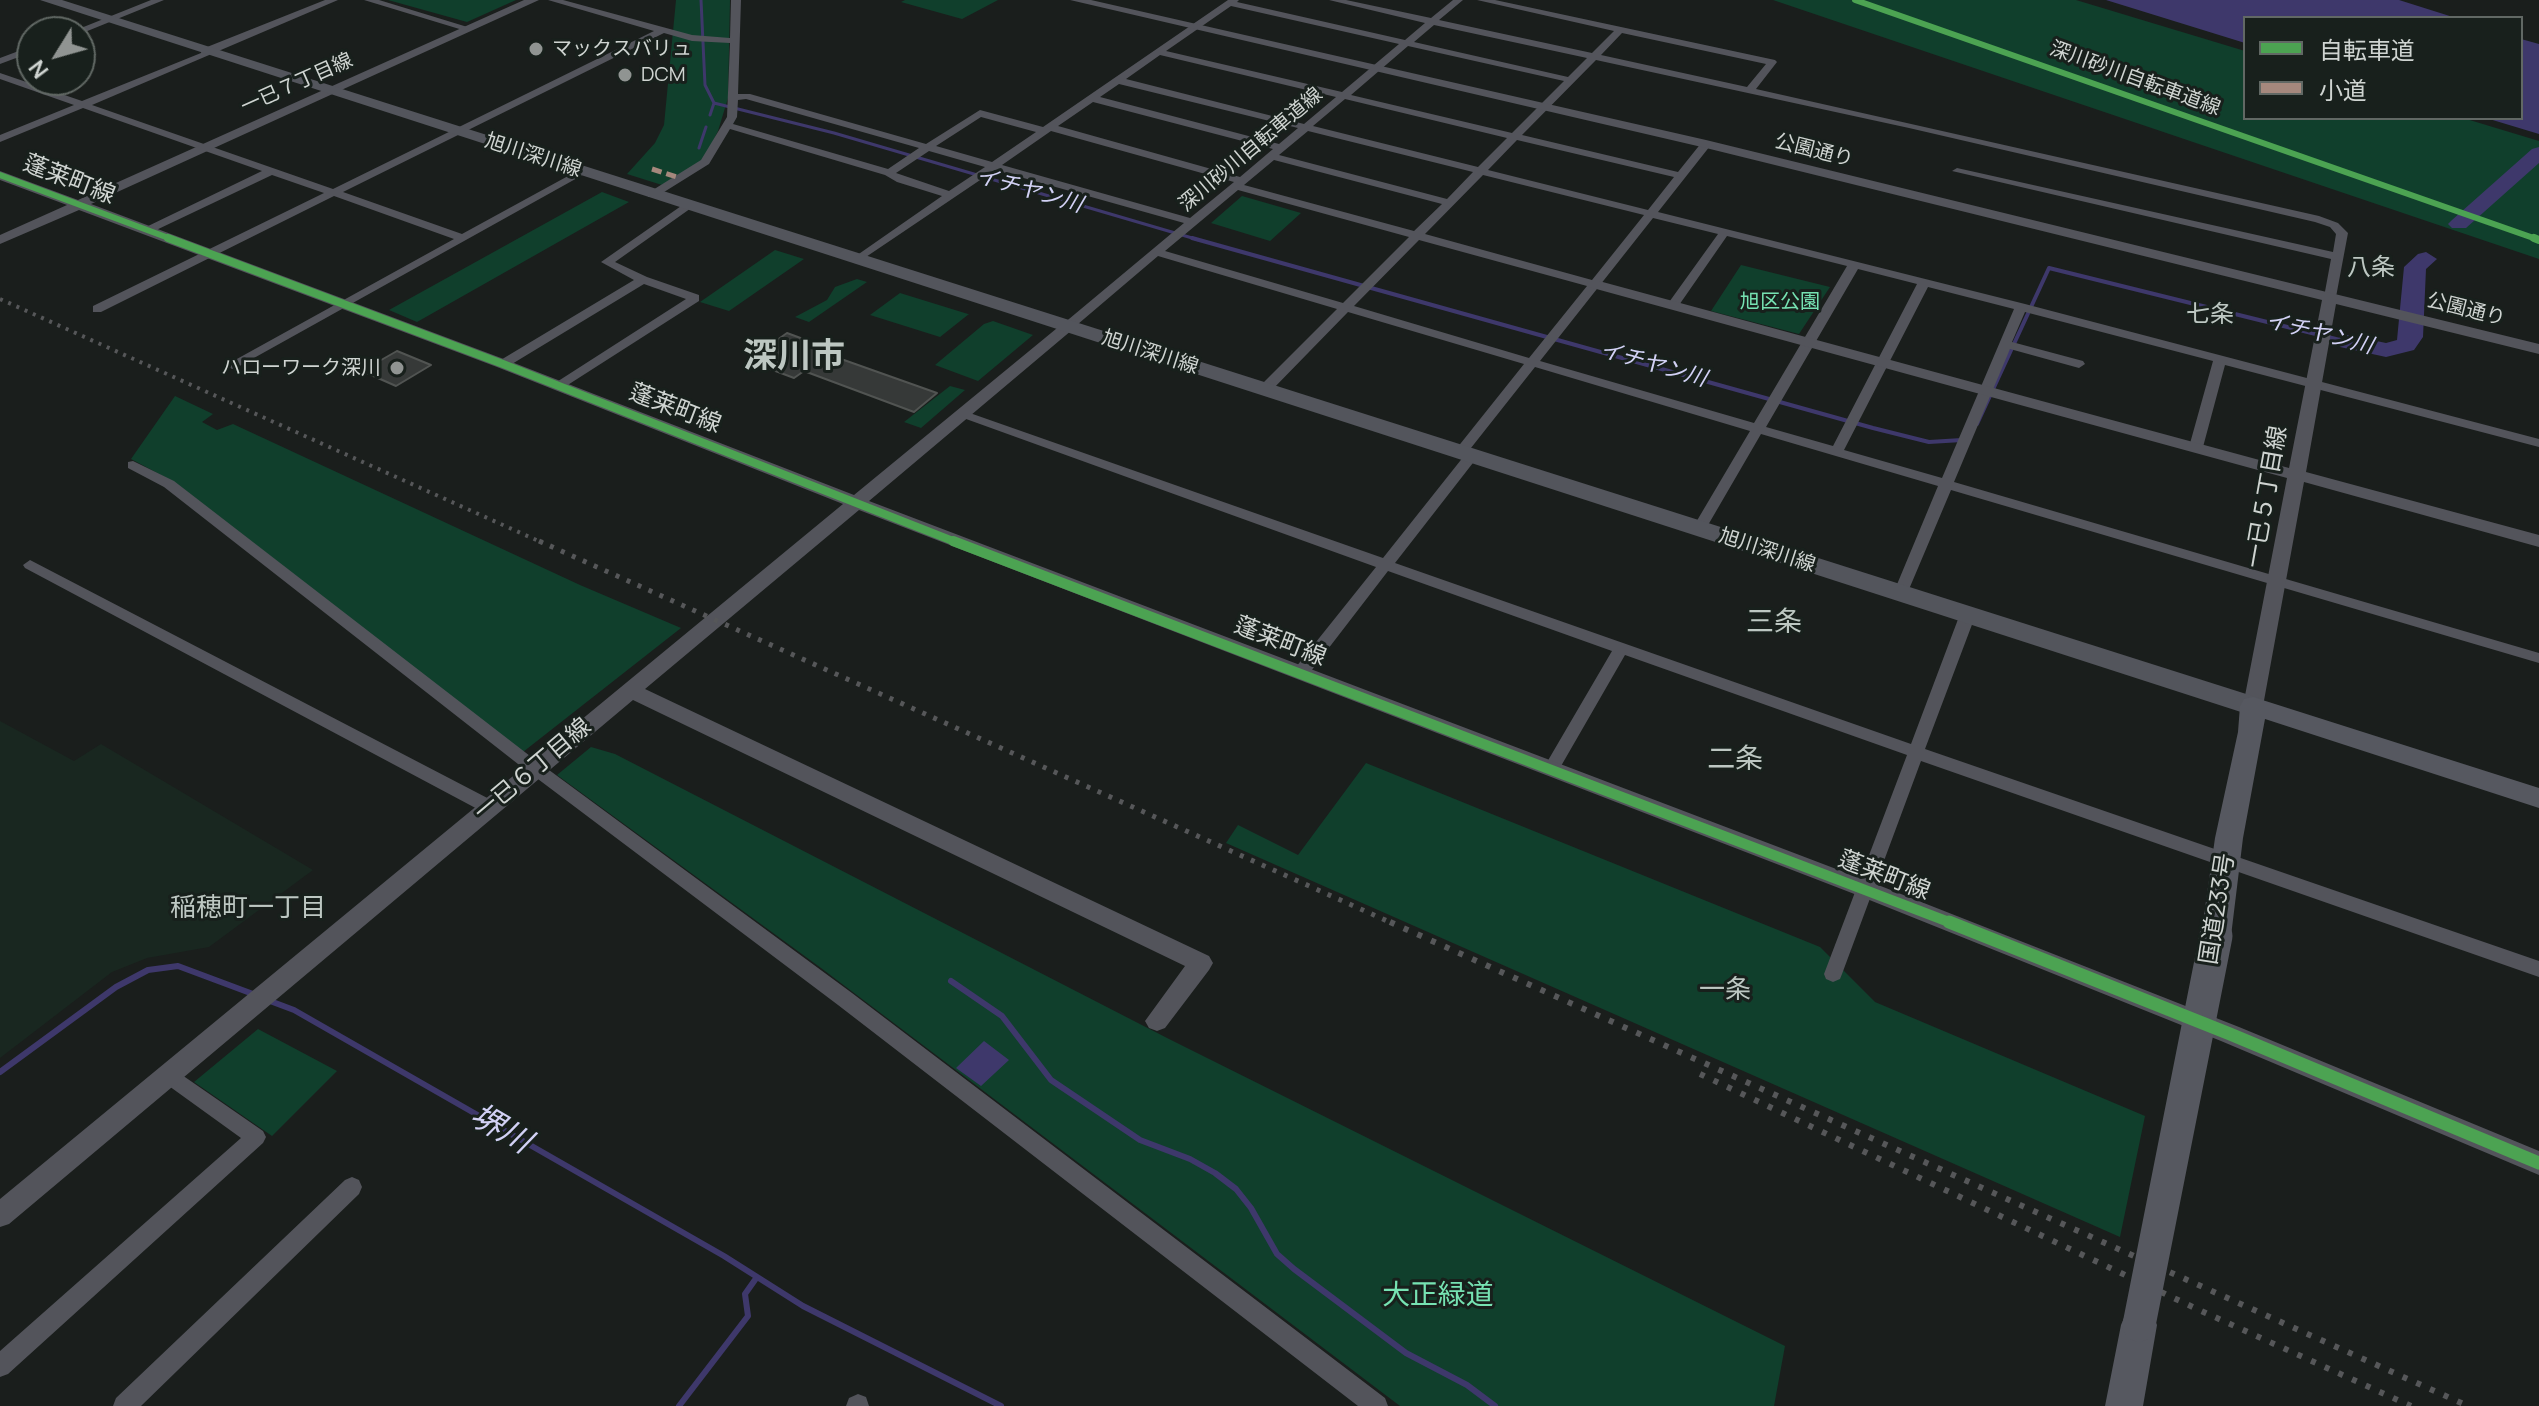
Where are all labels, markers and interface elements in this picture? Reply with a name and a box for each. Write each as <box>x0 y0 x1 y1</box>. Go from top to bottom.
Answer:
north arrow <box>16 16 96 96</box>
legend <box>2243 16 2523 120</box>
text: 自転車道 <box>2319 33 2415 66</box>
place label: マックスバリュ <box>552 37 692 61</box>
street label: 深川砂川自転車道線 <box>2046 37 2224 121</box>
marker: マックスバリュ <box>527 40 545 58</box>
street label: 一已７丁目線 <box>237 49 357 119</box>
text: N <box>22 54 55 85</box>
place label: DCM <box>641 63 686 87</box>
marker: DCM <box>616 66 634 84</box>
text: 小道 <box>2319 73 2367 106</box>
street label: 深川砂川自転車道線 <box>1174 83 1328 217</box>
street label: 旭川深川線 <box>482 129 584 183</box>
street label: 公園通り <box>1772 130 1856 172</box>
street label: 蓬莱町線 <box>19 149 119 211</box>
water label: イチヤン川 <box>972 163 1086 219</box>
district label: 八条 <box>2347 254 2395 282</box>
street label: 公園通り <box>2424 289 2508 331</box>
park label: 旭区公園 <box>1740 290 1820 314</box>
district label: 七条 <box>2186 301 2234 329</box>
water label: イチヤン川 <box>2262 308 2376 360</box>
street label: 旭川深川線 <box>1099 326 1201 380</box>
district label: 深川市 <box>743 337 845 377</box>
water label: イチヤン川 <box>1596 337 1710 393</box>
place label: ハローワーク深川 <box>221 356 381 380</box>
marker: ハローワーク深川 <box>388 359 406 377</box>
street label: 蓬莱町線 <box>625 378 725 440</box>
street label: 一已５丁目線 <box>2240 424 2294 570</box>
street label: 旭川深川線 <box>1716 524 1818 578</box>
district label: 三条 <box>1746 606 1802 640</box>
street label: 蓬莱町線 <box>1230 611 1330 673</box>
street label: 一已６丁目線 <box>469 713 597 827</box>
district label: 二条 <box>1707 743 1763 777</box>
street label: 蓬莱町線 <box>1834 845 1934 907</box>
street label: 国道233号 <box>2195 851 2241 967</box>
district label: 稲穂町一丁目 <box>170 893 326 925</box>
district label: 一条 <box>1699 975 1751 1007</box>
water label: 堺川 <box>463 1097 537 1163</box>
park label: 大正緑道 <box>1382 1279 1494 1313</box>

